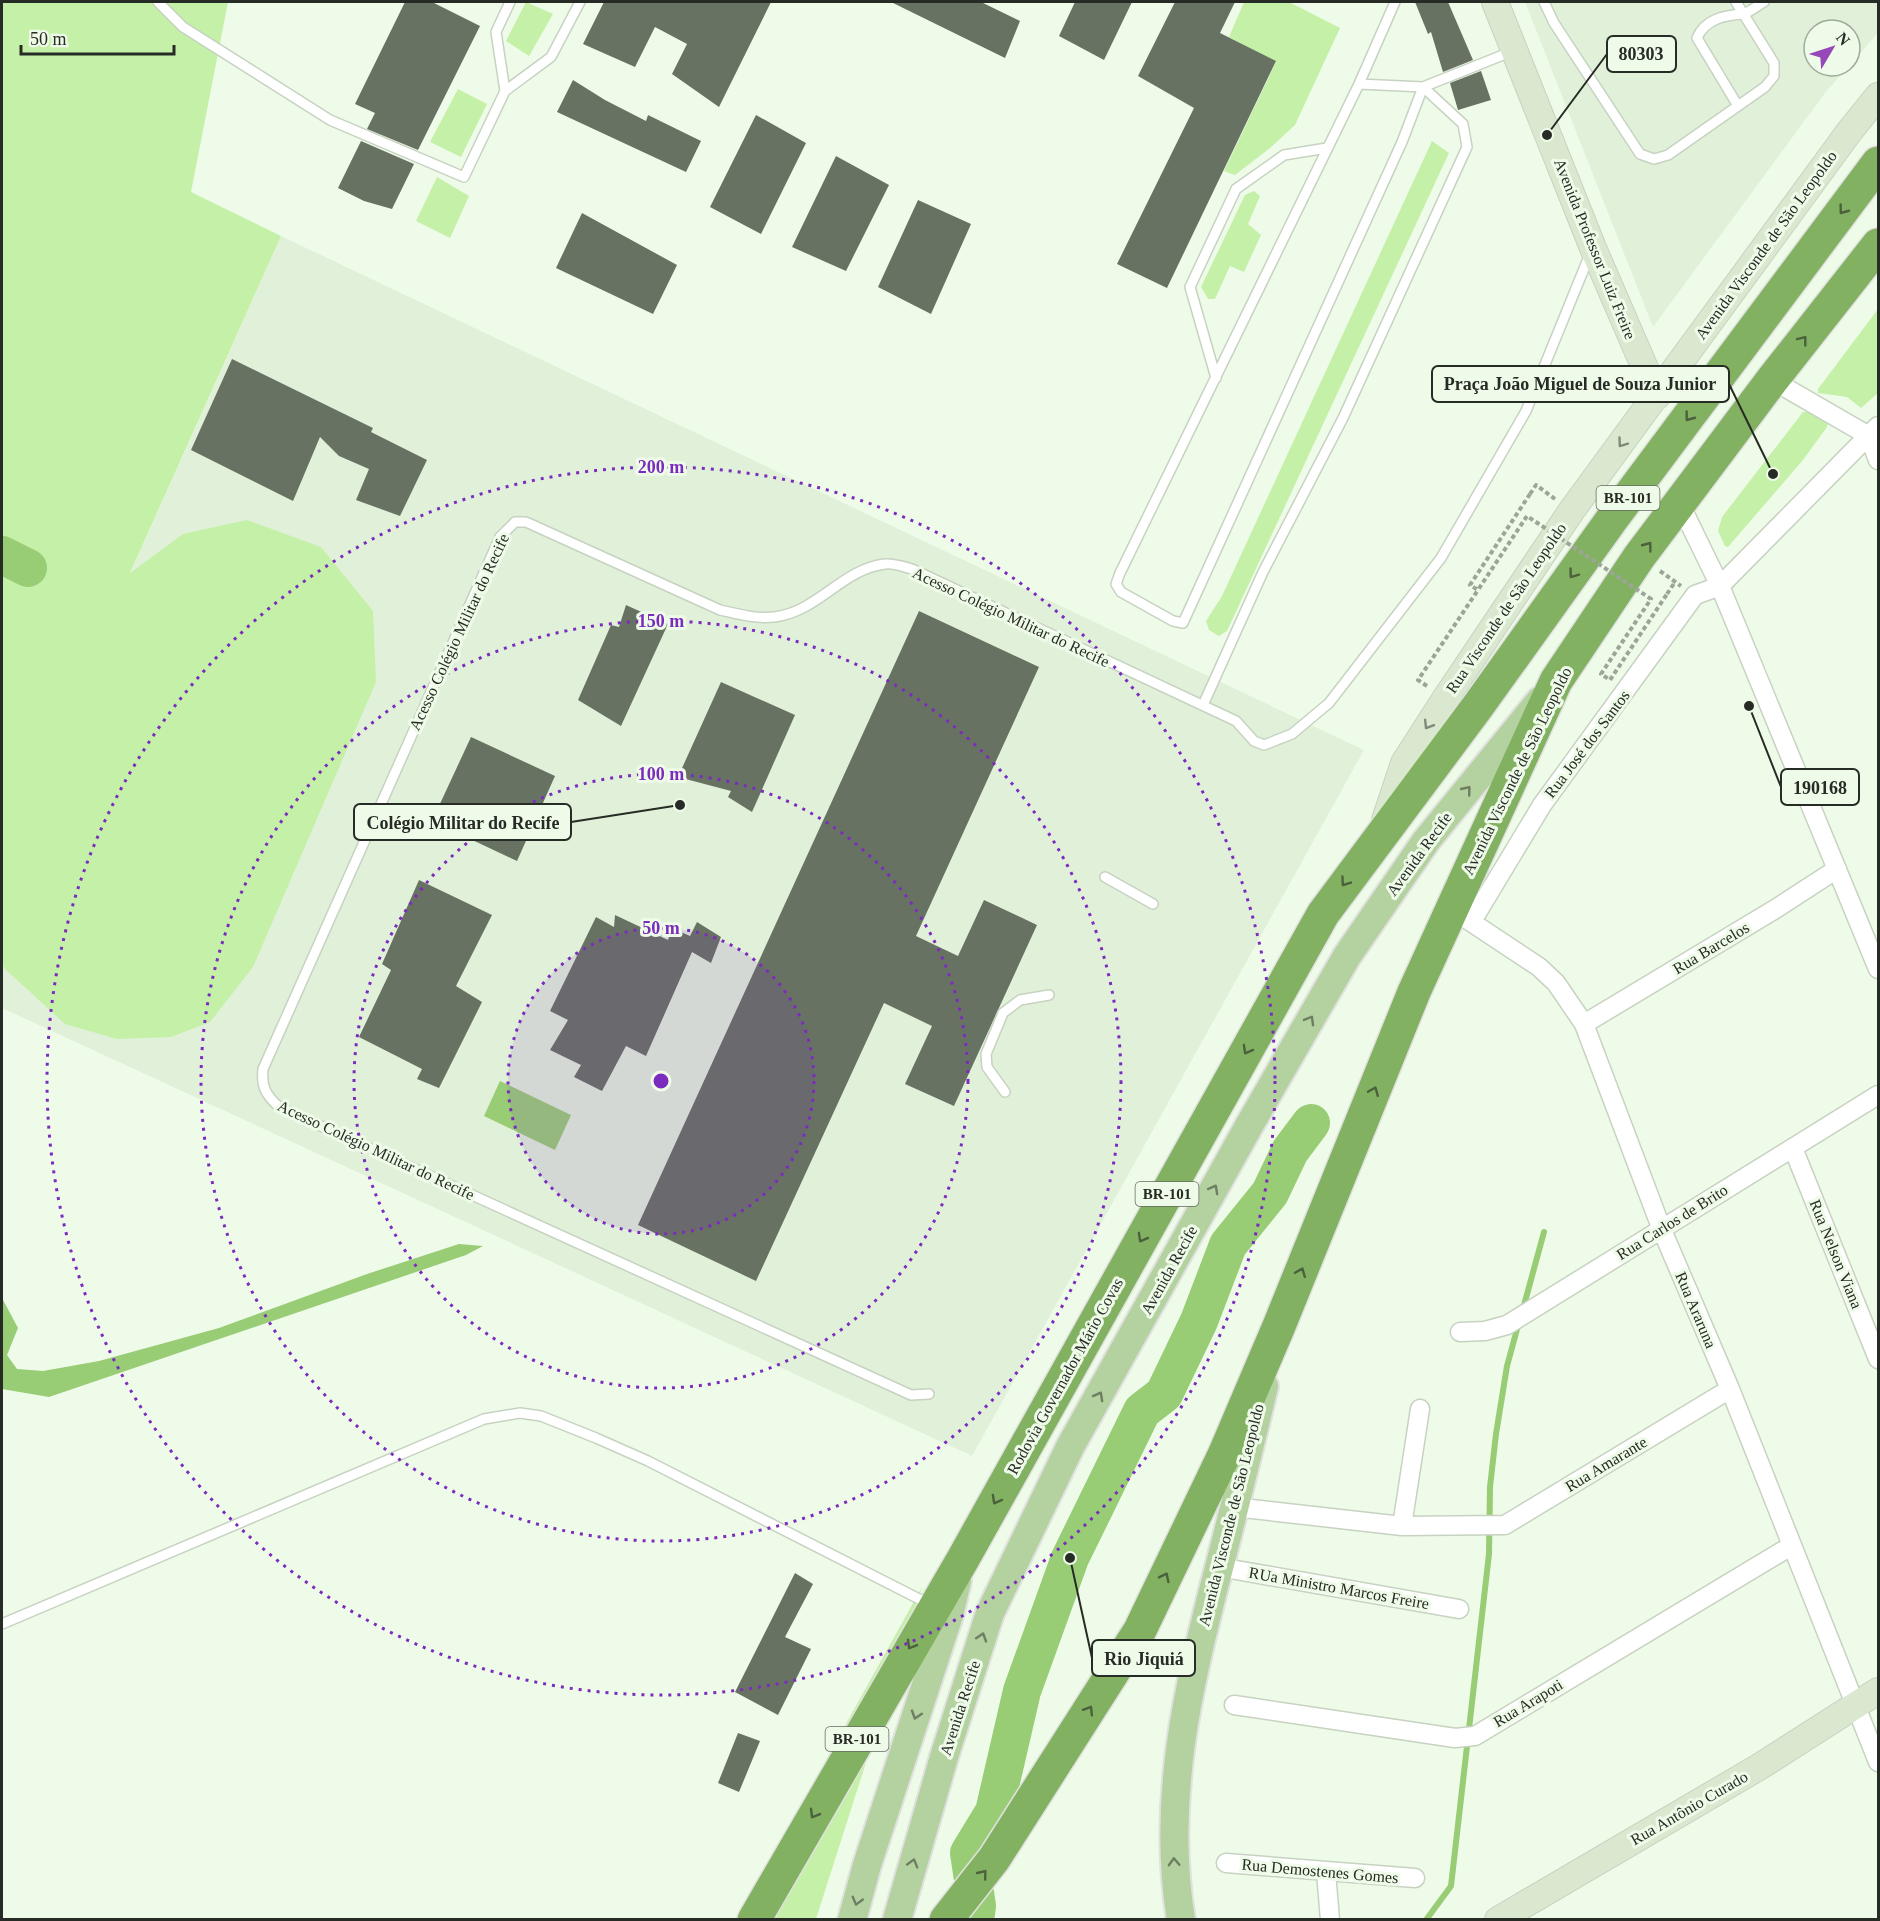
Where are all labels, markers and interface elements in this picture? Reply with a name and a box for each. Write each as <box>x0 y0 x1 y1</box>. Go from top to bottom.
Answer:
scale bar <box>21 18 174 56</box>
north arrow <box>1802 18 1862 78</box>
text: 50 m <box>30 29 67 49</box>
text: N <box>1833 29 1854 49</box>
callout: 80303 <box>1607 36 1676 72</box>
text: 80303 <box>1619 44 1664 64</box>
street label: Avenida Visconde de São Leopoldo <box>1692 148 1841 343</box>
street label: Avenida Professor Luiz Freire <box>1551 156 1639 342</box>
one-way arrow <box>1839 203 1850 214</box>
one-way arrow <box>1796 336 1807 347</box>
callout: Praça João Miguel de Souza Junior <box>1432 366 1729 402</box>
text: Praça João Miguel de Souza Junior <box>1444 374 1716 394</box>
one-way arrow <box>1685 410 1696 421</box>
one-way arrow <box>1618 436 1629 447</box>
text: 200 m <box>638 457 684 477</box>
road number: BR-101 <box>1596 486 1660 510</box>
street label: Rua Visconde de São Leopoldo <box>1443 520 1570 697</box>
street label: Acesso Colégio Militar do Recife <box>406 531 513 733</box>
one-way arrow <box>1640 542 1651 553</box>
street label: Acesso Colégio Militar do Recife <box>910 564 1112 671</box>
one-way arrow <box>1569 567 1580 578</box>
text: 150 m <box>638 611 684 631</box>
street label: Avenida Visconde de São Leopoldo <box>1459 665 1576 878</box>
street label: Rua José dos Santos <box>1541 687 1633 801</box>
one-way arrow <box>1425 718 1436 729</box>
text: 100 m <box>638 764 684 784</box>
callout: 190168 <box>1781 769 1859 805</box>
text: 190168 <box>1793 778 1847 798</box>
one-way arrow <box>1460 786 1471 797</box>
callout: Colégio Militar do Recife <box>354 804 571 840</box>
street label: Avenida Recife <box>1383 809 1455 899</box>
text: Colégio Militar do Recife <box>366 813 560 833</box>
one-way arrow <box>1341 875 1352 886</box>
text: 50 m <box>642 918 680 938</box>
street label: Rua Barcelos <box>1670 919 1752 977</box>
one-way arrow <box>1303 1016 1315 1026</box>
one-way arrow <box>1243 1043 1254 1054</box>
centre of rings <box>651 1071 671 1091</box>
one-way arrow <box>1367 1086 1379 1097</box>
street label: Acesso Colégio Militar do Recife <box>275 1097 477 1204</box>
street label: Rua Carlos de Brito <box>1613 1181 1731 1263</box>
road number: BR-101 <box>1136 1182 1198 1206</box>
one-way arrow <box>1207 1185 1218 1196</box>
street label: Rua Nelson Viana <box>1806 1197 1866 1311</box>
street label: Avenida Recife <box>1138 1223 1200 1317</box>
one-way arrow <box>1138 1232 1149 1242</box>
one-way arrow <box>1294 1267 1306 1278</box>
street label: Rua Araruna <box>1672 1269 1720 1351</box>
street label: Rodovia Governador Mário Covas <box>1004 1275 1126 1477</box>
one-way arrow <box>1091 1392 1103 1403</box>
street label: Avenida Visconde de São Leopoldo <box>1195 1402 1268 1628</box>
street label: Rua Amarante <box>1562 1433 1650 1495</box>
one-way arrow <box>991 1494 1003 1504</box>
street label: RUa Ministro Marcos Freire <box>1248 1564 1430 1612</box>
one-way arrow <box>1157 1573 1169 1584</box>
one-way arrow <box>975 1632 988 1643</box>
one-way arrow <box>907 1639 918 1649</box>
callout: Rio Jiquiá <box>1092 1640 1195 1676</box>
text: Rio Jiquiá <box>1104 1649 1184 1669</box>
street label: Avenida Recife <box>937 1658 983 1758</box>
street label: Rua Arapoti <box>1490 1675 1567 1731</box>
one-way arrow <box>1082 1706 1093 1717</box>
one-way arrow <box>910 1709 923 1720</box>
road number: BR-101 <box>826 1727 888 1751</box>
street label: Rua Antônio Curado <box>1627 1768 1751 1848</box>
one-way arrow <box>810 1808 821 1818</box>
street label: Rua Demostenes Gomes <box>1241 1856 1399 1886</box>
one-way arrow <box>1167 1857 1180 1866</box>
one-way arrow <box>906 1858 918 1869</box>
one-way arrow <box>975 1870 986 1881</box>
one-way arrow <box>852 1896 864 1906</box>

